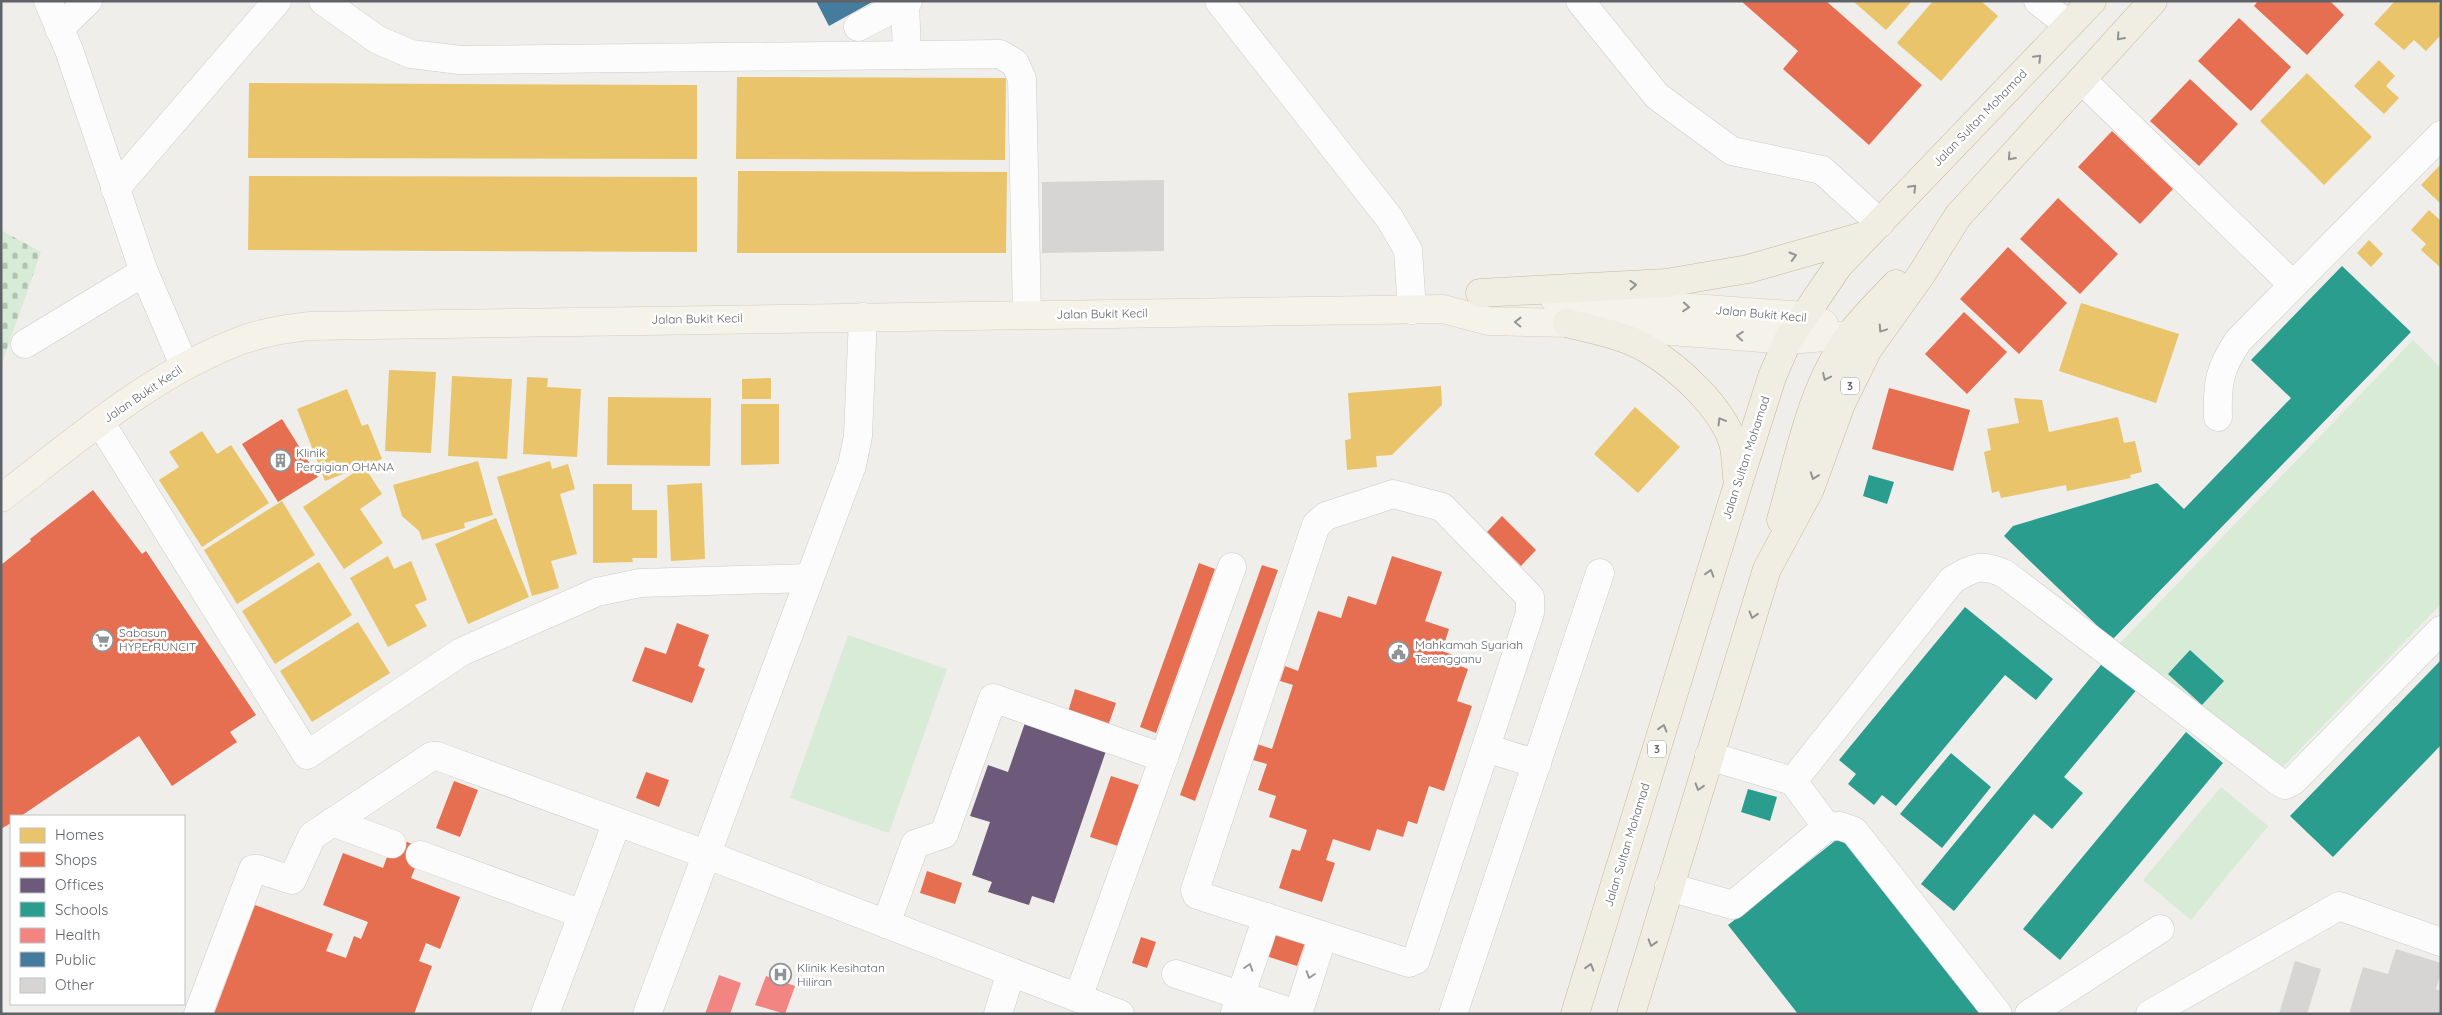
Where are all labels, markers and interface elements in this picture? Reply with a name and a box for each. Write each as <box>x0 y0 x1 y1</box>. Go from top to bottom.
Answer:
one-way arrow <box>2117 32 2126 41</box>
one-way arrow <box>2032 54 2041 63</box>
street label: Jalan Sultan Mohamad <box>1929 66 2030 169</box>
one-way arrow <box>2008 152 2017 161</box>
one-way arrow <box>1907 184 1916 193</box>
one-way arrow <box>1788 251 1796 261</box>
one-way arrow <box>1630 279 1638 290</box>
one-way arrow <box>1682 302 1690 313</box>
street label: Jalan Bukit Kecil <box>1715 302 1807 325</box>
street label: Jalan Bukit Kecil <box>1056 305 1148 322</box>
street label: Jalan Bukit Kecil <box>651 310 743 327</box>
one-way arrow <box>1514 316 1522 327</box>
one-way arrow <box>1879 323 1888 333</box>
one-way arrow <box>1735 331 1743 342</box>
street label: Jalan Bukit Kecil <box>101 362 185 425</box>
one-way arrow <box>1822 372 1832 381</box>
road number: 3 <box>1841 378 1859 394</box>
street label: Jalan Sultan Mohamad <box>1718 394 1773 521</box>
one-way arrow <box>1718 417 1728 426</box>
place label: Klinik Pergigian OHANA <box>296 445 394 474</box>
building icon: Klinik Pergigian OHANA <box>268 448 292 472</box>
one-way arrow <box>1810 472 1820 480</box>
one-way arrow <box>1705 569 1715 577</box>
one-way arrow <box>1748 611 1758 619</box>
place label: Sabasun HYPErRUNCIT <box>119 625 196 654</box>
supermarket icon: Sabasun HYPErRUNCIT <box>91 628 115 652</box>
place label: Mahkamah Syariah Terengganu <box>1415 637 1523 666</box>
public building icon: Mahkamah Syariah Terengganu <box>1387 640 1411 664</box>
one-way arrow <box>1657 724 1667 733</box>
road number: 3 <box>1648 741 1666 758</box>
street label: Jalan Sultan Mohamad <box>1600 781 1653 909</box>
one-way arrow <box>1695 782 1705 791</box>
legend <box>10 815 185 1005</box>
text: Homes <box>55 825 104 844</box>
text: Shops <box>55 850 97 869</box>
text: Offices <box>55 875 104 894</box>
text: Schools <box>55 900 108 919</box>
text: Health <box>55 925 100 944</box>
one-way arrow <box>1648 938 1658 946</box>
text: Public <box>55 950 96 969</box>
place label: Klinik Kesihatan Hiliran <box>797 960 885 989</box>
hospital icon: Klinik Kesihatan Hiliran <box>769 963 793 987</box>
one-way arrow <box>1244 964 1254 972</box>
one-way arrow <box>1584 964 1594 972</box>
one-way arrow <box>1306 970 1316 978</box>
text: Other <box>55 975 95 994</box>

